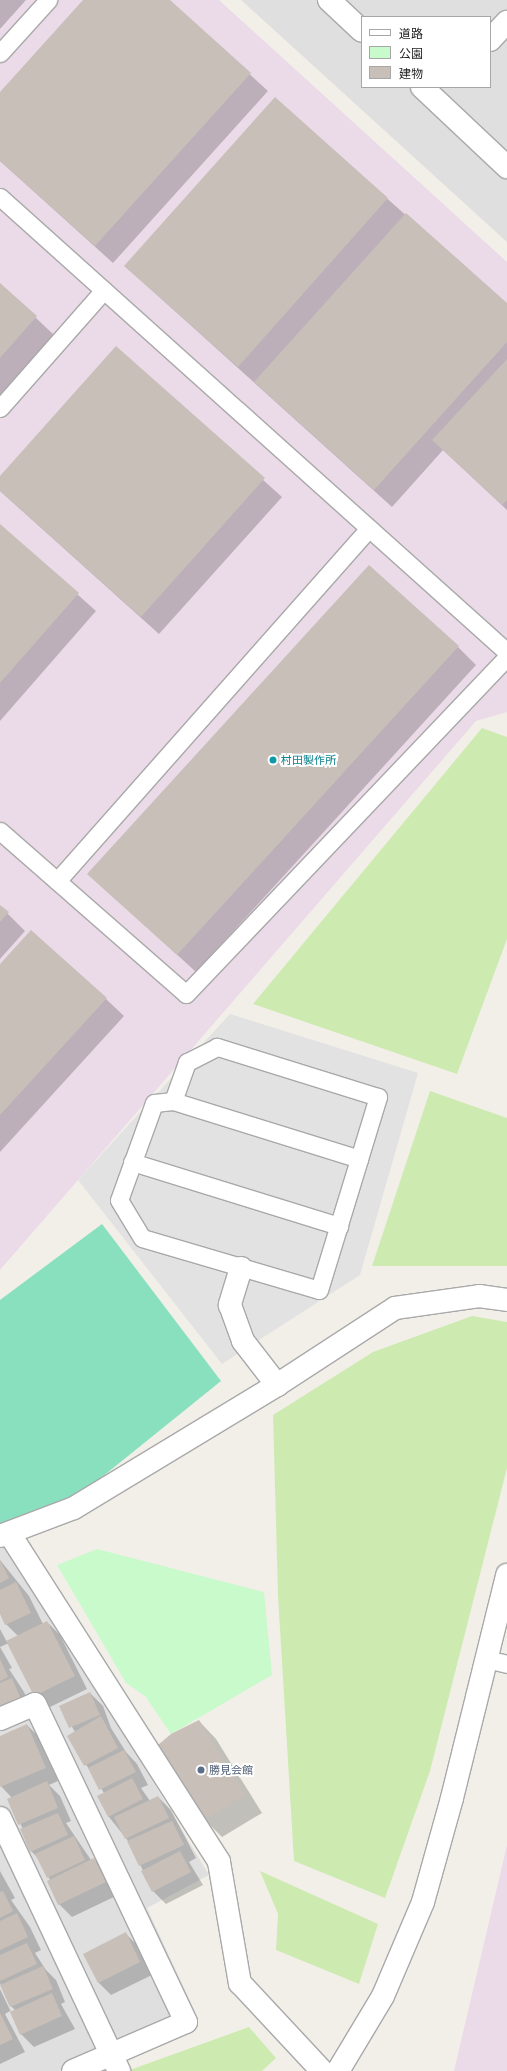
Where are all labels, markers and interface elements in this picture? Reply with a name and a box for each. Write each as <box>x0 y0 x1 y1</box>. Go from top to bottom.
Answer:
legend <box>361 16 491 88</box>
text: 道路 <box>399 27 423 41</box>
text: 公園 <box>399 47 423 61</box>
text: 建物 <box>399 67 423 81</box>
place label: 村田製作所 <box>281 753 336 767</box>
marker: 村田製作所 <box>268 755 278 765</box>
place label: 勝見会館 <box>209 1763 253 1777</box>
marker: 勝見会館 <box>196 1765 206 1775</box>

